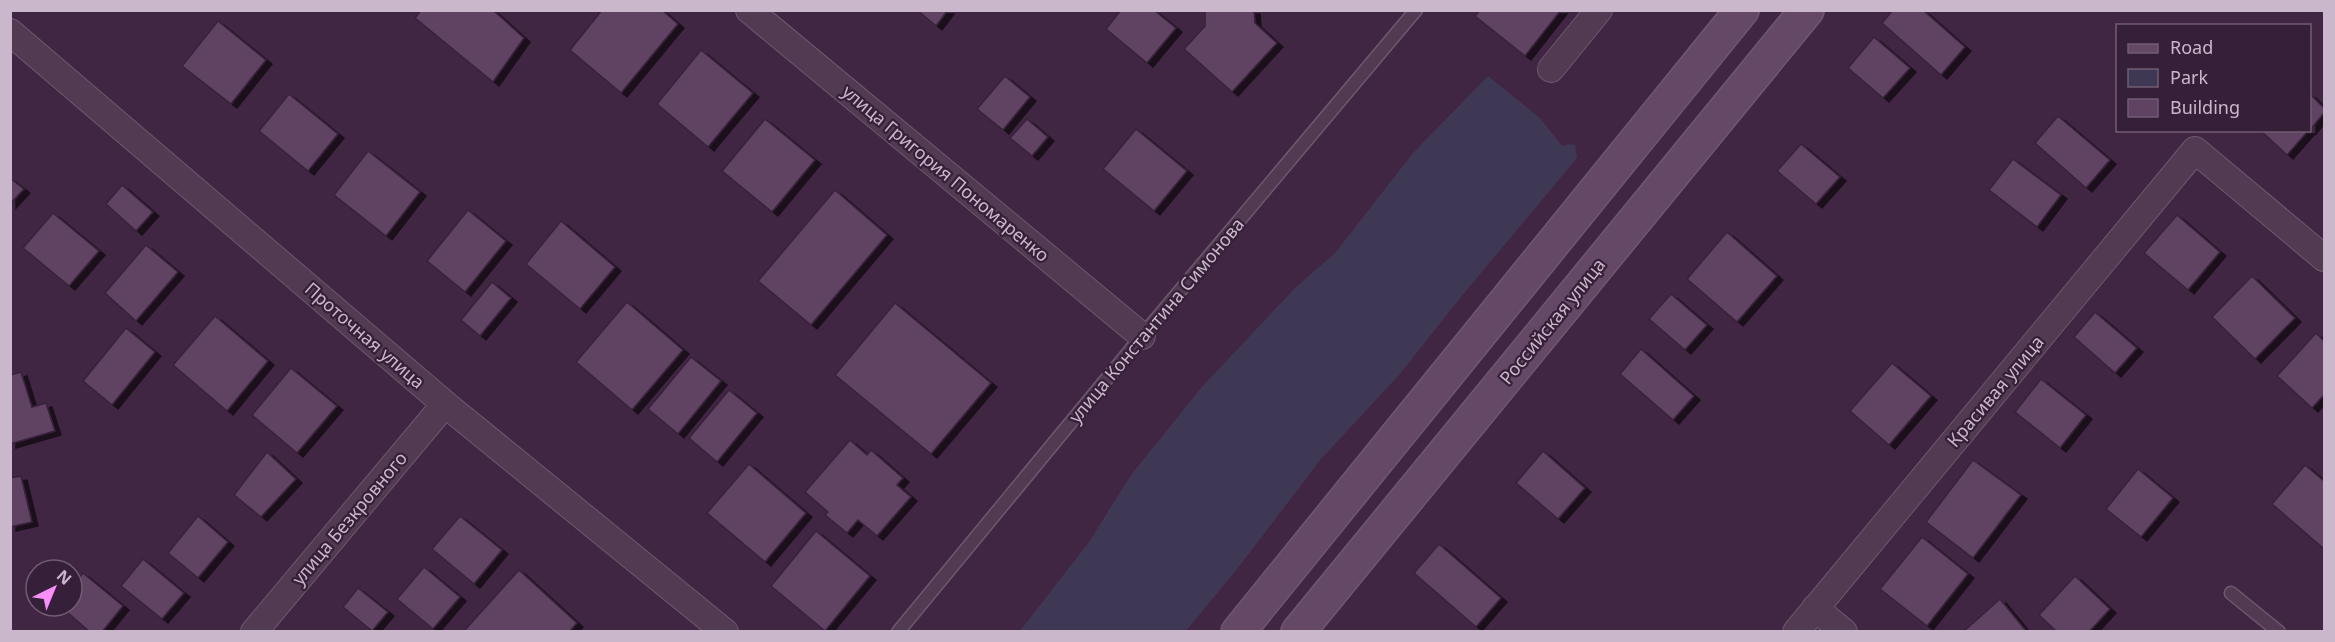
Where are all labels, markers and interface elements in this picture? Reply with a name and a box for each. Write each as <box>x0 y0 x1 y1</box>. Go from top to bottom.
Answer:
legend <box>2116 24 2311 132</box>
text: Road <box>2170 35 2213 59</box>
text: Park <box>2170 65 2208 89</box>
street label: улица Григория Пономаренко <box>837 79 1055 267</box>
text: Building <box>2170 95 2240 119</box>
street label: улица Константина Симонова <box>1063 212 1249 428</box>
street label: Российская улица <box>1494 253 1610 389</box>
street label: Проточная улица <box>300 276 430 394</box>
street label: Красивая улица <box>1941 330 2049 452</box>
street label: улица Безкровного <box>286 446 412 590</box>
north arrow <box>24 558 84 618</box>
text: N <box>52 565 76 590</box>

